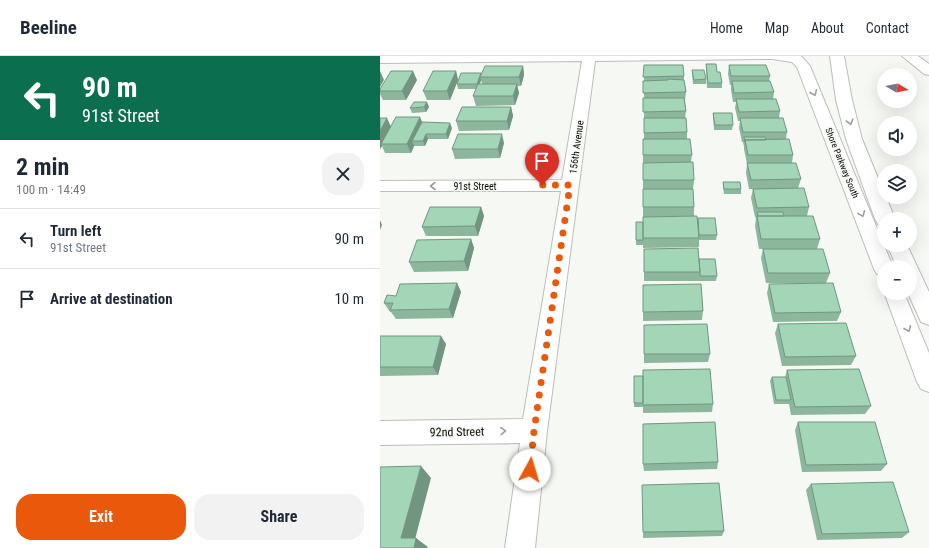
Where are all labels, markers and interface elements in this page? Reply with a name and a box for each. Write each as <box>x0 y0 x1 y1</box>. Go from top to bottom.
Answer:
text: Beeline <box>20 16 77 39</box>
text: Home <box>710 20 743 36</box>
text: Map <box>765 20 789 36</box>
text: About <box>811 20 844 36</box>
text: Contact <box>866 20 909 36</box>
north arrow <box>877 68 917 108</box>
map controls <box>877 68 917 300</box>
text: 90 m <box>82 71 138 104</box>
icon: left <box>16 72 68 124</box>
one-way arrow <box>809 89 817 96</box>
text: 91st Street <box>82 105 160 126</box>
button: sound <box>877 116 917 156</box>
one-way arrow <box>845 118 854 125</box>
street label: 156th Avenue <box>567 119 586 174</box>
street label: Shore Parkway South <box>823 126 861 200</box>
pin <box>525 144 559 185</box>
icon: arrive <box>531 150 553 172</box>
text: 2 min <box>16 153 69 181</box>
button: close <box>322 153 364 195</box>
button: layers <box>877 164 917 204</box>
street label: 91st Street <box>453 181 497 192</box>
text: 100 m · 14:49 <box>16 182 86 197</box>
one-way arrow <box>430 182 436 190</box>
one-way arrow <box>857 209 865 217</box>
button: + <box>877 212 917 252</box>
text: Turn left <box>50 222 101 240</box>
icon: left <box>16 228 38 250</box>
text: 90 m <box>334 230 364 248</box>
text: 91st Street <box>50 240 106 255</box>
button: − <box>877 260 917 300</box>
icon: arrive <box>16 288 38 310</box>
text: Arrive at destination <box>50 290 173 308</box>
text: 10 m <box>334 290 364 308</box>
one-way arrow <box>904 326 912 333</box>
street label: 92nd Street <box>430 425 485 439</box>
one-way arrow <box>500 427 506 435</box>
position arrow <box>509 449 551 491</box>
button: Exit <box>16 494 186 540</box>
button: Share <box>194 494 364 540</box>

